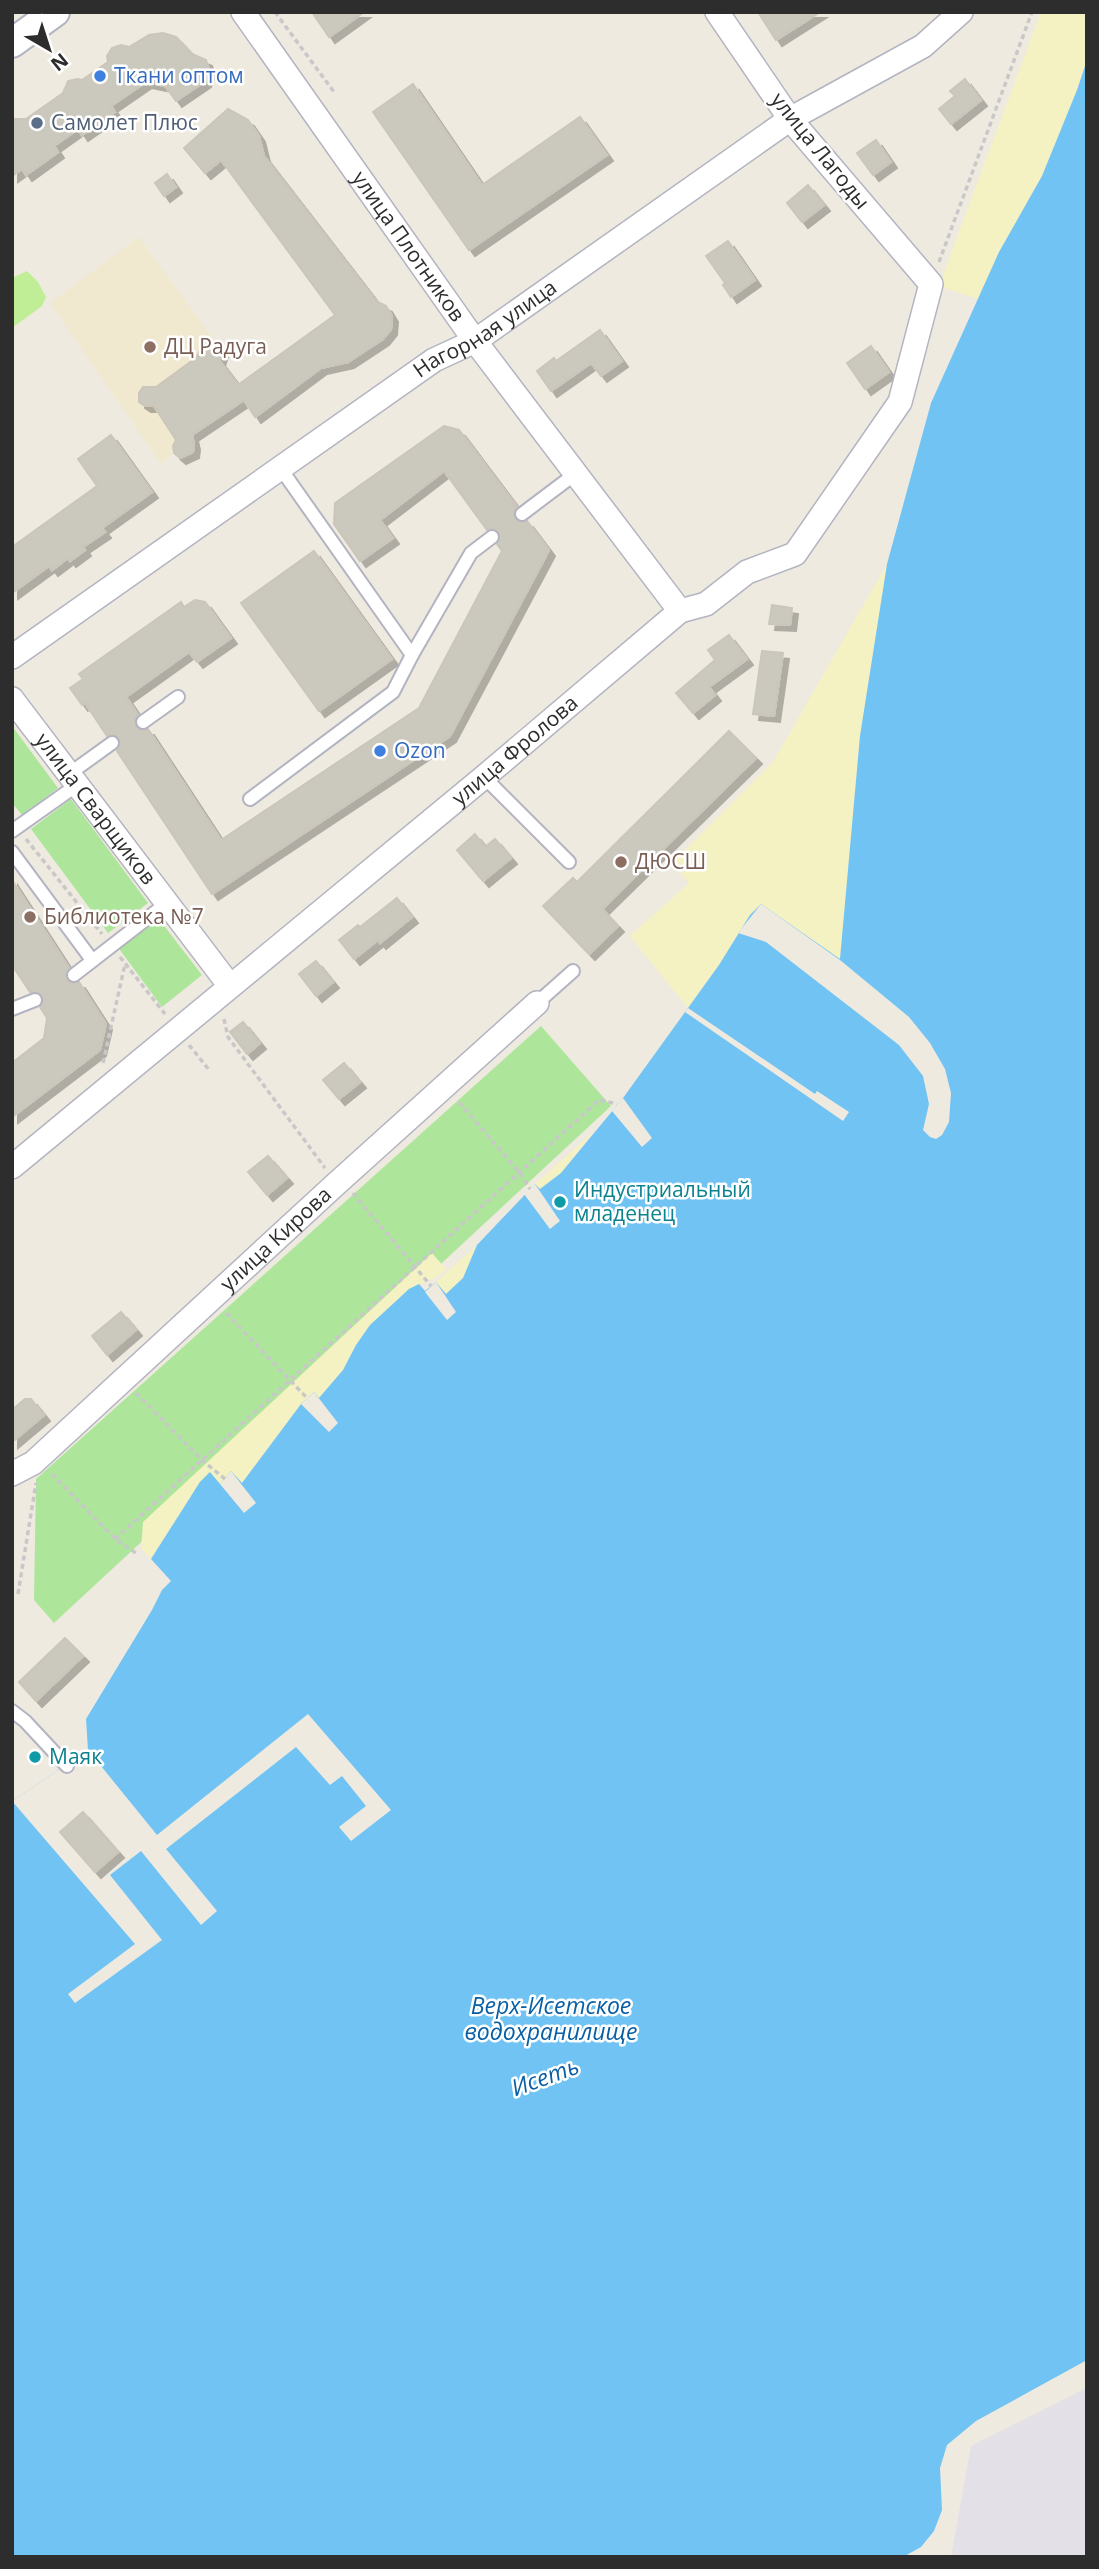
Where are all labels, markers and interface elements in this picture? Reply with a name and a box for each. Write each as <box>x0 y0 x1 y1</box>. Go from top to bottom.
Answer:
north arrow <box>14 14 84 84</box>
text: N <box>46 47 74 77</box>
place label: Ткани оптом <box>114 61 244 89</box>
marker: Ткани оптом <box>92 68 108 84</box>
street label: улица Лагоды <box>765 86 876 215</box>
place label: Самолет Плюс <box>51 108 198 136</box>
marker: Самолет Плюс <box>29 115 45 131</box>
street label: улица Плотников <box>346 165 472 327</box>
street label: Нагорная улица <box>407 273 562 383</box>
place label: ДЦ Радуга <box>164 332 267 360</box>
marker: ДЦ Радуга <box>142 339 158 355</box>
street label: улица Фролова <box>445 689 583 811</box>
street label: улица Сварщиков <box>30 727 163 890</box>
place label: Ozon <box>394 736 446 764</box>
marker: Ozon <box>372 743 388 759</box>
place label: ДЮСШ <box>635 847 706 875</box>
marker: ДЮСШ <box>613 854 629 870</box>
place label: Библиотека №7 <box>44 902 204 930</box>
marker: Библиотека №7 <box>22 909 38 925</box>
place label: Индустриальный младенец <box>574 1175 751 1227</box>
street label: улица Кирова <box>214 1180 337 1297</box>
marker: Индустриальный младенец <box>552 1194 568 1210</box>
place label: Маяк <box>49 1742 102 1770</box>
marker: Маяк <box>27 1749 43 1765</box>
water label: Верх-Исетское водохранилище <box>464 1989 638 2047</box>
water label: Исеть <box>506 2049 583 2103</box>

